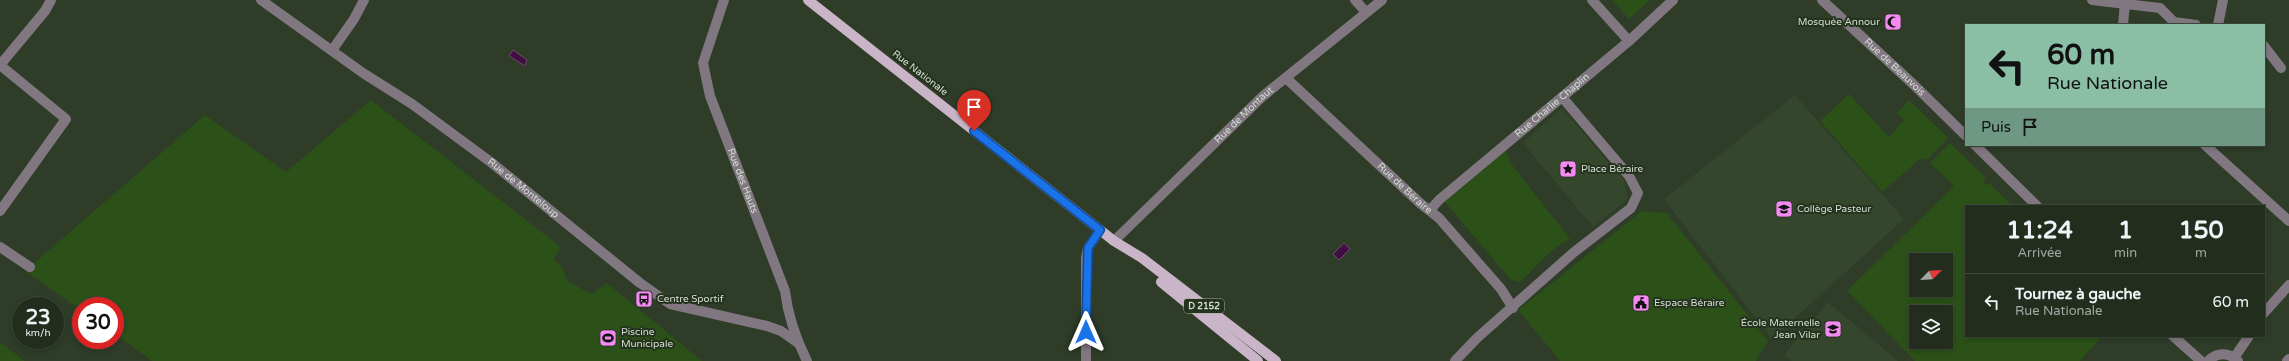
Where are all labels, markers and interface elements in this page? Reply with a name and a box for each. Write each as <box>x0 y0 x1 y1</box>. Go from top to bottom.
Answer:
mosque icon: Mosquée Annour <box>1883 12 1903 32</box>
place label: Mosquée Annour <box>1798 16 1880 28</box>
street label: Rue de Beauvois <box>1862 36 1928 99</box>
text: 60 m <box>2047 38 2115 72</box>
icon: left <box>1981 40 2033 92</box>
street label: Rue Nationale <box>890 48 950 99</box>
street label: Rue Charlie Chaplin <box>1512 71 1592 140</box>
text: Rue Nationale <box>2047 72 2168 94</box>
street label: Rue de Montaut <box>1212 84 1276 146</box>
pin <box>957 90 991 131</box>
icon: arrive <box>963 96 985 118</box>
icon: arrive <box>2019 116 2041 138</box>
text: Puis <box>1981 118 2011 136</box>
street label: Rue des Hauts <box>725 147 761 215</box>
street label: Rue de Monteloup <box>485 156 561 221</box>
place icon: Place Béraire <box>1558 159 1578 179</box>
street label: Rue de Béraire <box>1375 160 1435 217</box>
place label: Place Béraire <box>1581 163 1643 175</box>
school or university icon: Collège Pasteur <box>1774 199 1794 219</box>
place label: Collège Pasteur <box>1797 203 1871 215</box>
text: 11:24 <box>2006 216 2073 245</box>
text: 1 <box>2118 216 2133 245</box>
text: 150 <box>2178 216 2224 245</box>
text: Arrivée <box>2017 245 2062 261</box>
text: min <box>2114 245 2137 261</box>
text: m <box>2195 245 2207 261</box>
north arrow <box>1909 253 1953 297</box>
map controls <box>1909 253 1953 349</box>
text: Tournez à gauche <box>2015 285 2141 303</box>
bus stop icon: Centre Sportif <box>634 289 654 309</box>
icon: left <box>1981 291 2003 313</box>
place label: Centre Sportif <box>657 293 724 305</box>
public building icon: Espace Béraire <box>1631 293 1651 313</box>
text: 60 m <box>2212 293 2249 311</box>
speed limit sign: 30 <box>72 297 124 349</box>
place label: Espace Béraire <box>1654 297 1725 309</box>
road number: D 2152 <box>1184 299 1224 313</box>
text: Rue Nationale <box>2015 303 2102 319</box>
button: layers <box>1909 305 1953 349</box>
text: 23 <box>25 306 51 330</box>
position arrow <box>1065 311 1107 353</box>
place label: École Maternelle Jean Vilar <box>1741 317 1820 341</box>
school or university icon: École Maternelle Jean Vilar <box>1823 319 1843 339</box>
place label: Piscine Municipale <box>621 326 673 350</box>
text: km/h <box>25 327 51 339</box>
sports icon: Piscine Municipale <box>598 328 618 348</box>

